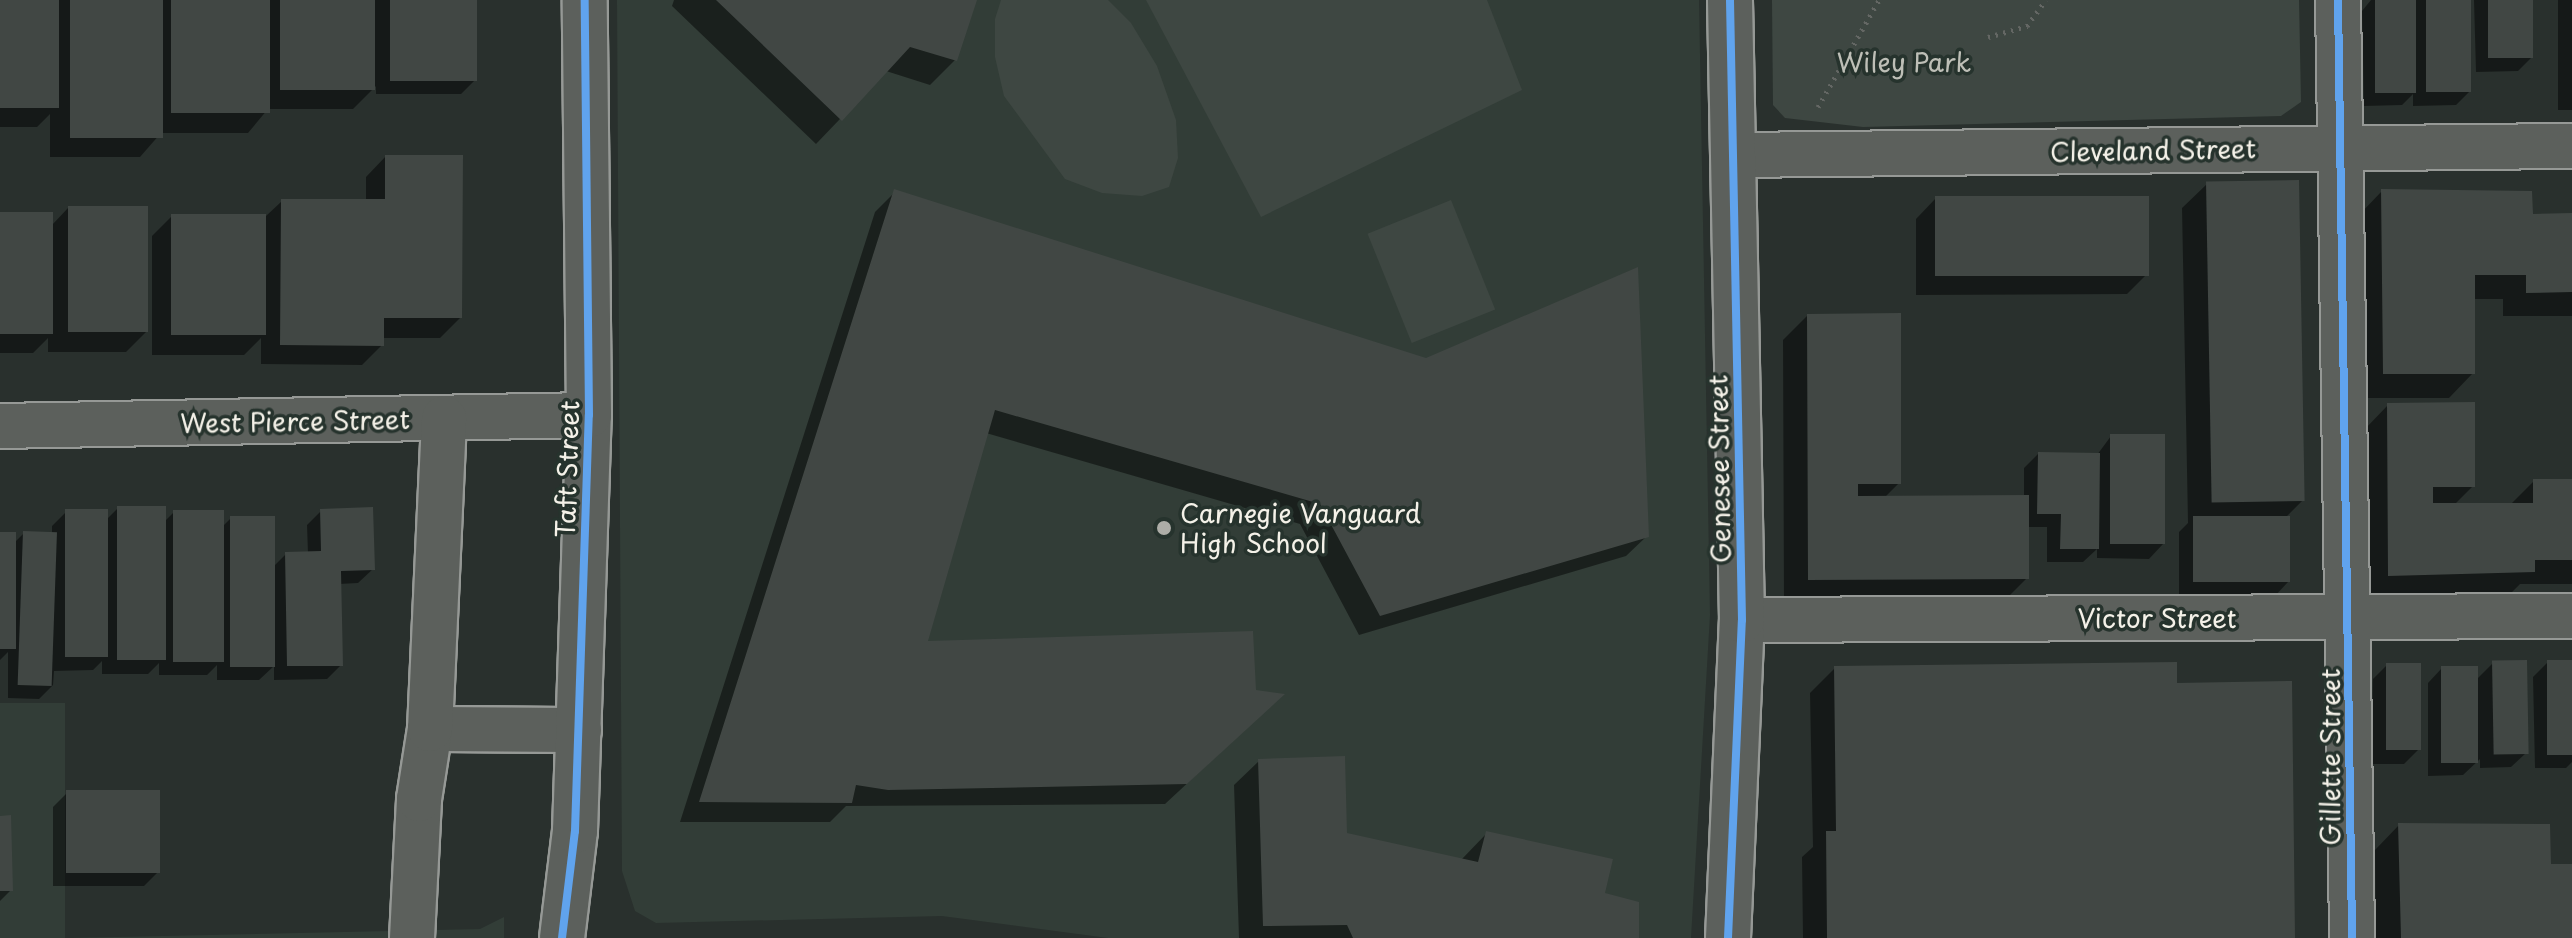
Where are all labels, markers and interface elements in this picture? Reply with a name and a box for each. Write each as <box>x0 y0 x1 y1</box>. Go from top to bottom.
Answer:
park label: Wiley Park <box>1836 46 1972 78</box>
street label: Cleveland Street <box>2050 133 2256 167</box>
street label: Genesee Street <box>1702 373 1736 565</box>
street label: Taft Street <box>549 400 585 538</box>
street label: West Pierce Street <box>179 403 411 439</box>
place label: Carnegie Vanguard High School <box>1180 497 1422 558</box>
marker: Carnegie Vanguard High School <box>1155 519 1173 537</box>
street label: Victor Street <box>2076 602 2238 634</box>
street label: Gillette Street <box>2314 668 2346 846</box>

